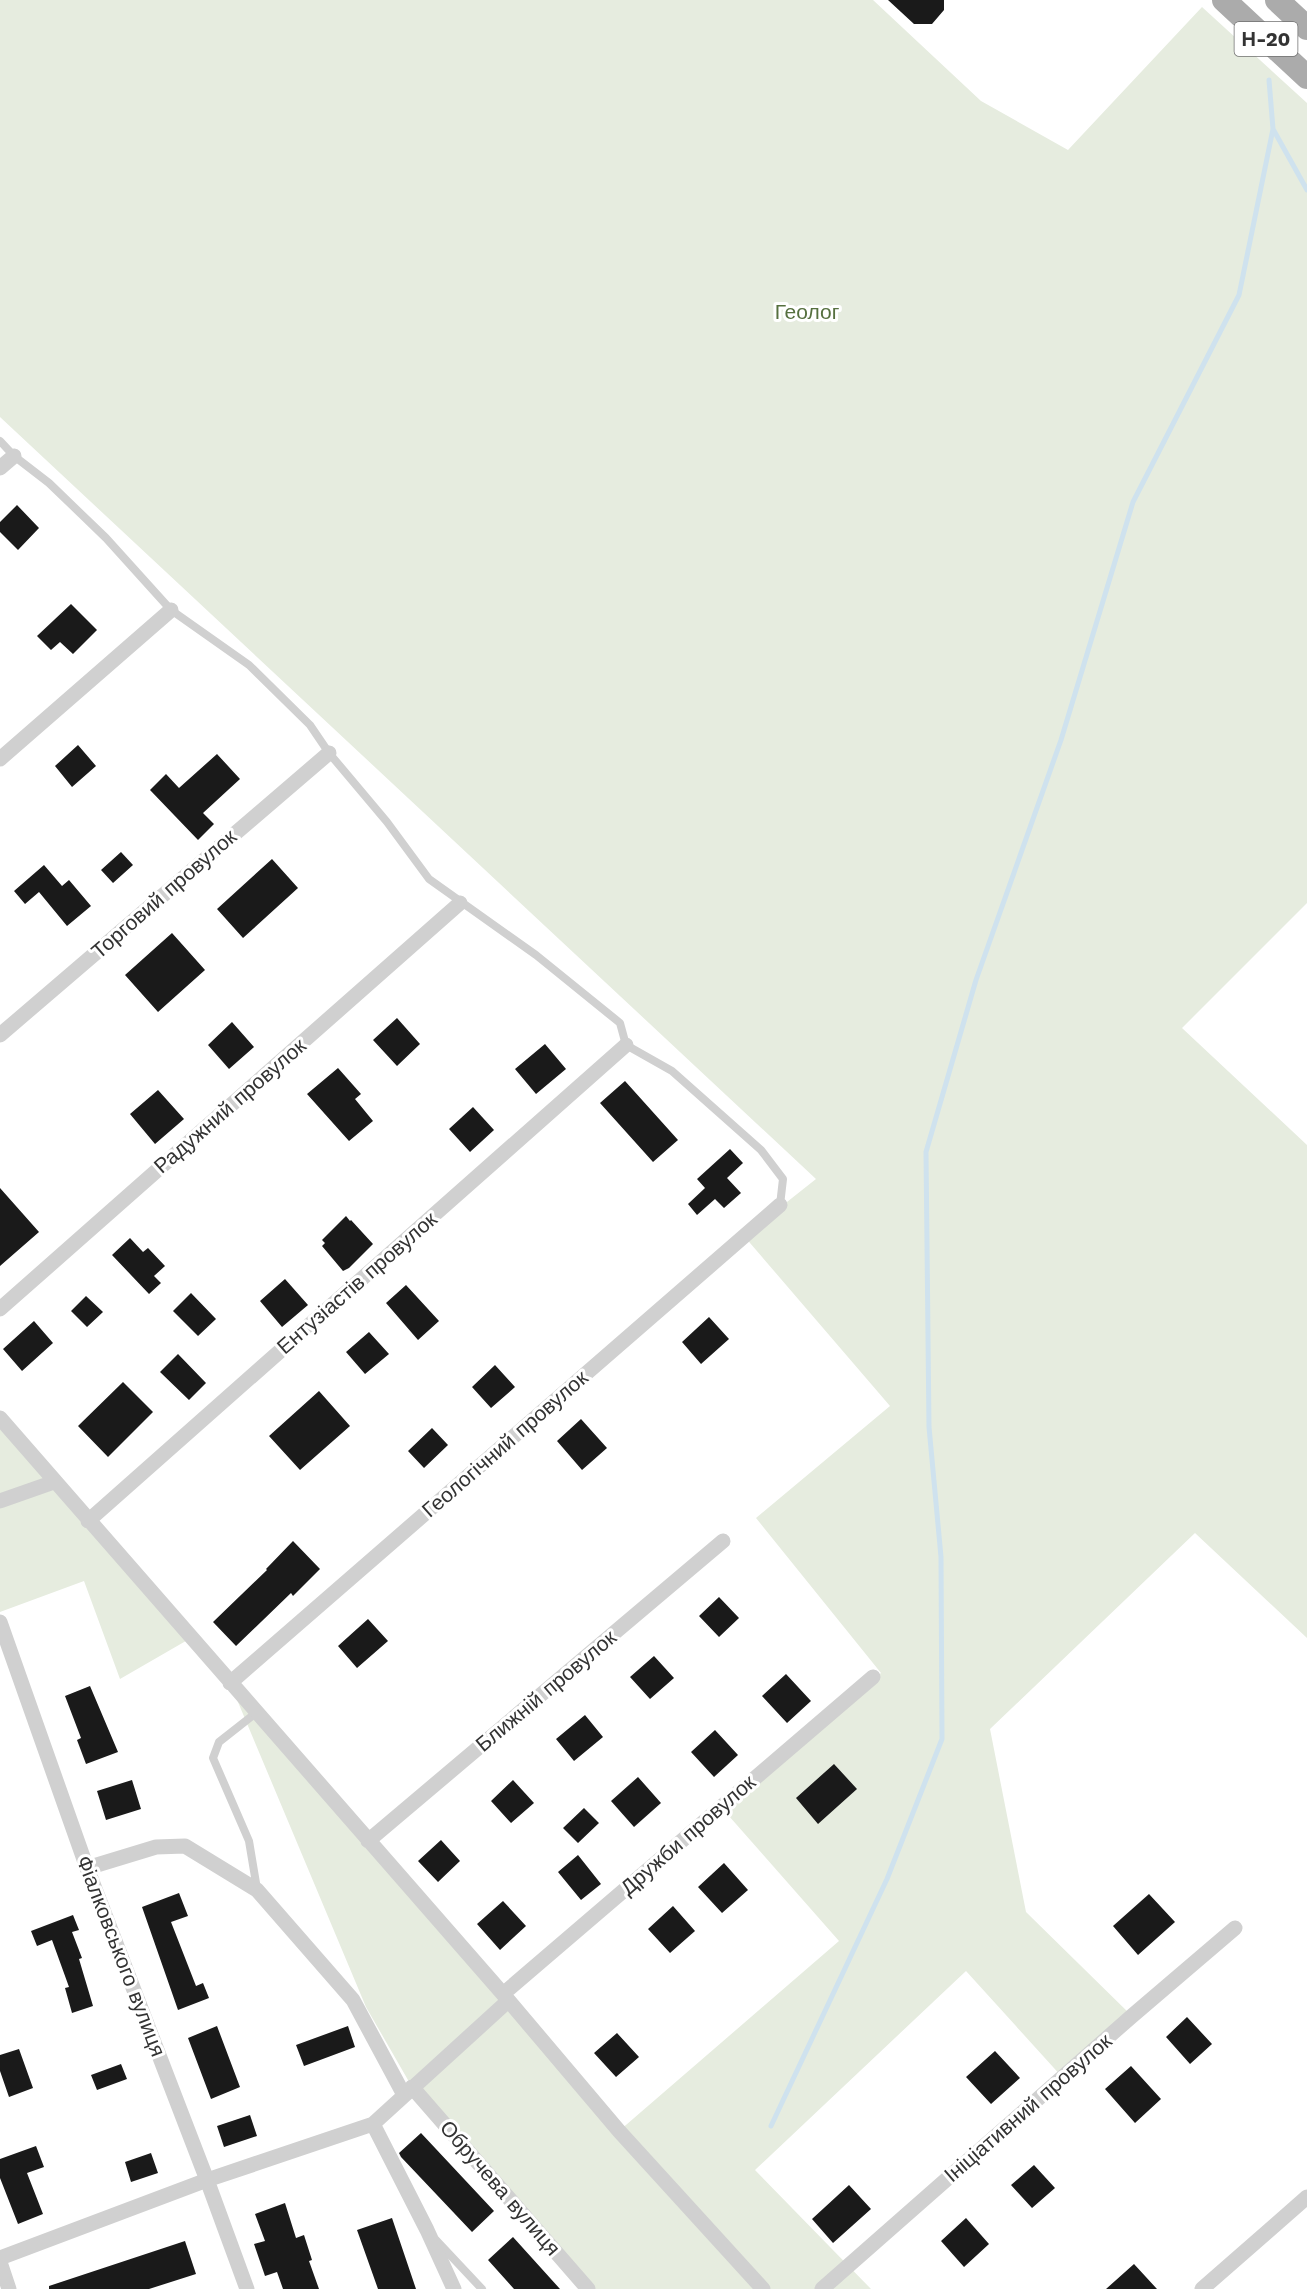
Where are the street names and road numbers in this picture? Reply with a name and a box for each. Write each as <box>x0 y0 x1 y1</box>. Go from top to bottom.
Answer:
road number: Н-20 <box>1234 22 1298 56</box>
street label: Торговий провулок <box>86 823 242 963</box>
street label: Радужний провулок <box>149 1032 311 1178</box>
street label: Ентузіастів провулок <box>272 1206 442 1359</box>
street label: Геологічний провулок <box>417 1364 593 1522</box>
street label: Ближній провулок <box>470 1624 622 1757</box>
street label: Дружби провулок <box>615 1769 761 1900</box>
street label: Фіалковського вулиця <box>72 1852 171 2060</box>
street label: Ініціативний провулок <box>939 2028 1117 2187</box>
street label: Обручева вулиця <box>435 2115 566 2260</box>

